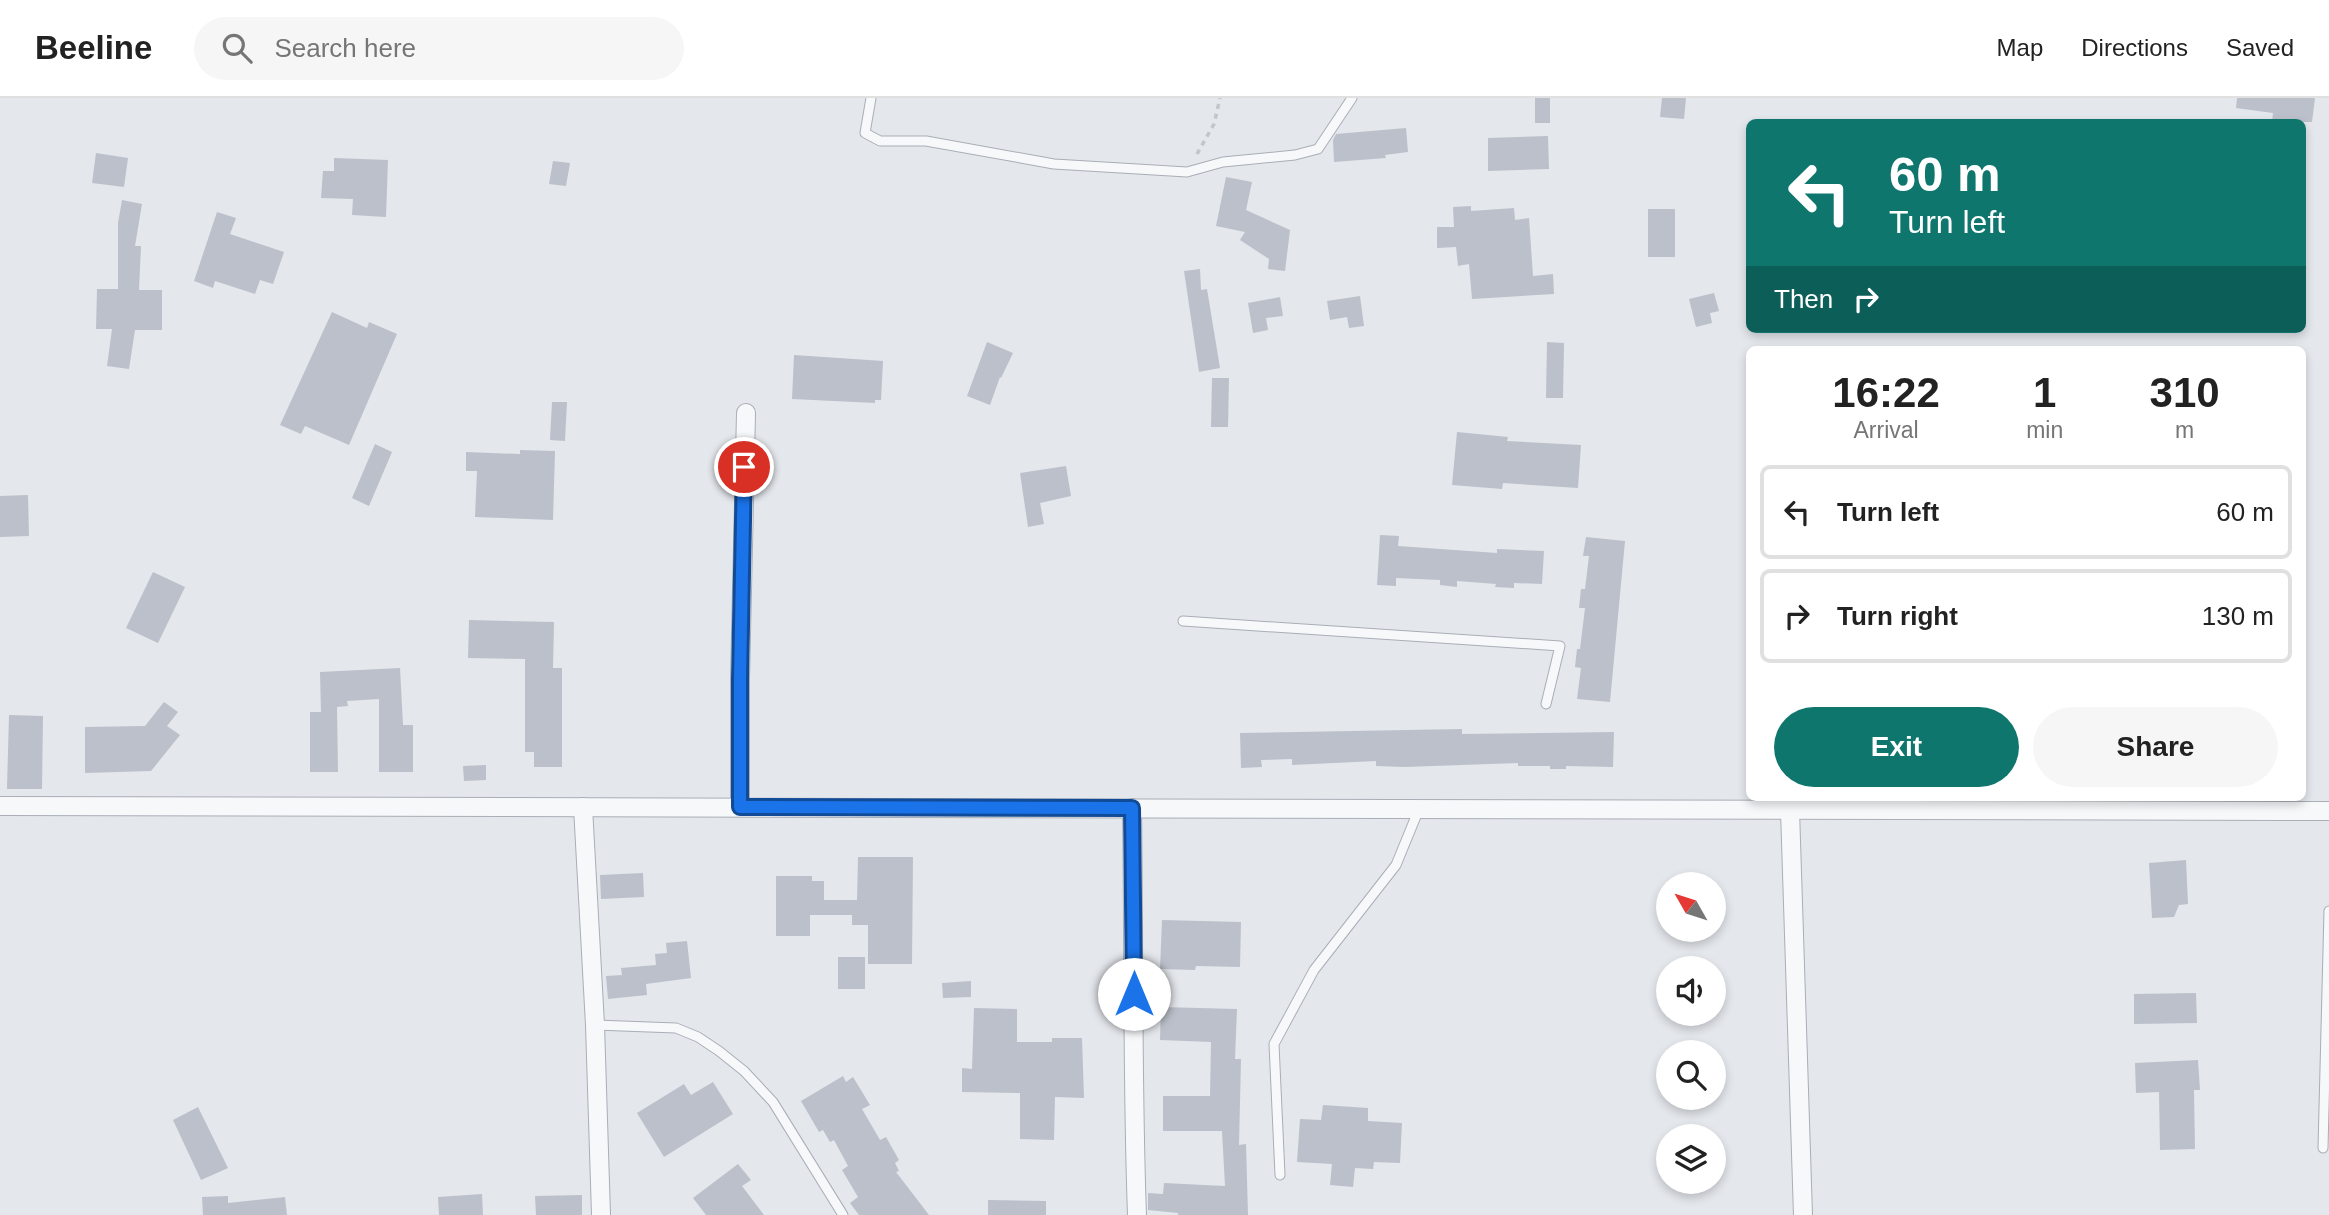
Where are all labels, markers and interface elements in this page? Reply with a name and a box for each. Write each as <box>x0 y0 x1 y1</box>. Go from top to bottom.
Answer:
search box <box>194 17 684 80</box>
text: Beeline <box>35 29 152 66</box>
icon: search <box>218 29 256 67</box>
text: Search here <box>274 33 416 63</box>
text: Map <box>1997 34 2043 61</box>
text: Directions <box>2081 34 2188 61</box>
text: Saved <box>2226 34 2294 61</box>
icon: left <box>1774 147 1865 238</box>
text: 60 m <box>1889 147 2001 201</box>
text: Turn left <box>1889 204 2005 240</box>
icon: right <box>1847 280 1885 318</box>
text: Then <box>1774 284 1833 314</box>
text: 16:22 <box>1832 369 1940 416</box>
text: 1 <box>2033 369 2056 416</box>
text: 310 <box>2150 369 2220 416</box>
text: Arrival <box>1853 417 1919 443</box>
text: min <box>2026 417 2063 443</box>
text: m <box>2175 417 2194 443</box>
pin <box>714 437 774 497</box>
icon: arrive <box>725 448 763 486</box>
icon: left <box>1778 493 1816 531</box>
text: Turn left <box>1837 497 1939 527</box>
text: 60 m <box>2216 497 2274 527</box>
icon: right <box>1778 597 1816 635</box>
text: Turn right <box>1837 601 1958 631</box>
text: 130 m <box>2202 601 2274 631</box>
button: Exit <box>1774 707 2019 787</box>
button: Share <box>2033 707 2278 787</box>
north arrow <box>1656 872 1726 942</box>
map controls <box>1656 872 1726 1194</box>
button: sound <box>1656 956 1726 1026</box>
position arrow <box>1097 957 1171 1031</box>
button: search <box>1656 1040 1726 1110</box>
button: layers <box>1656 1124 1726 1194</box>

